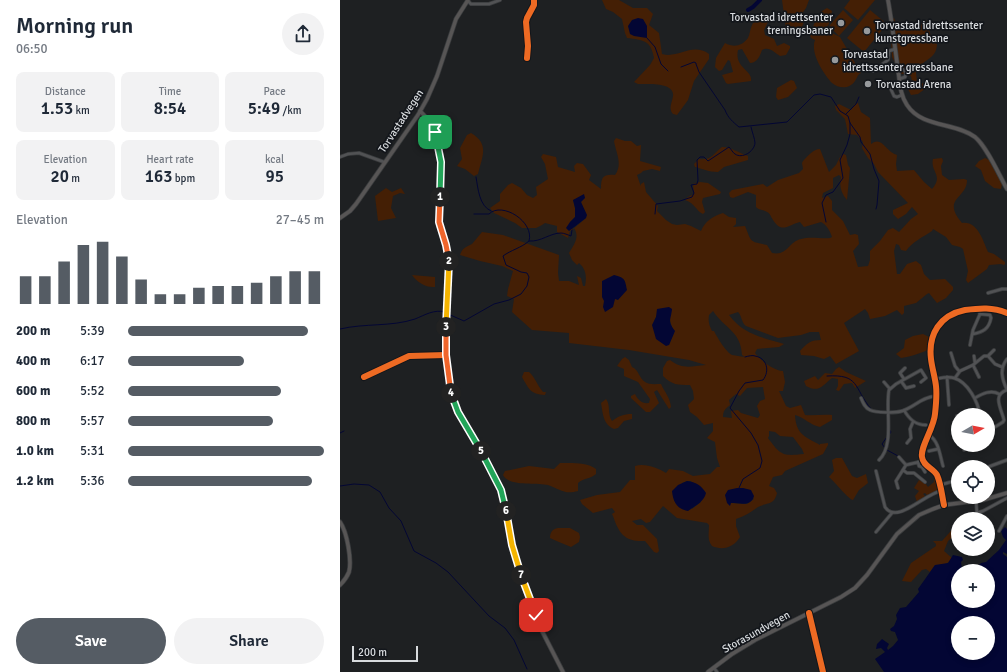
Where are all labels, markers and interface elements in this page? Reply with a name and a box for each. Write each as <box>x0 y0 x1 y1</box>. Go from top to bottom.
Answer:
place label: Torvastad idrettsenter treningsbaner <box>730 11 833 37</box>
text: Morning run <box>16 12 133 39</box>
button: share <box>282 13 324 55</box>
marker: Torvastad idrettsenter treningsbaner <box>836 18 846 28</box>
place label: Torvastad idrettssenter kunstgressbane <box>875 19 983 45</box>
marker: Torvastad idrettssenter kunstgressbane <box>862 26 872 36</box>
text: 06:50 <box>16 41 48 57</box>
place label: Torvastad idrettssenter gressbane <box>843 48 953 74</box>
marker: Torvastad idrettssenter gressbane <box>830 55 840 65</box>
place label: Torvastad Arena <box>876 78 952 91</box>
marker: Torvastad Arena <box>863 79 873 89</box>
text: Distance <box>45 85 86 98</box>
text: Time <box>159 85 181 98</box>
text: Pace <box>264 85 286 98</box>
street label: Torvastadvegen <box>376 87 426 155</box>
text: 1.53 <box>41 98 73 119</box>
text: 8:54 <box>154 98 186 119</box>
text: 5:49 <box>248 98 280 119</box>
text: km <box>73 104 90 117</box>
text: /km <box>280 104 302 117</box>
pin <box>418 115 452 149</box>
icon: arrive <box>424 121 446 143</box>
text: Elevation <box>43 153 87 166</box>
text: Heart rate <box>146 153 194 166</box>
text: kcal <box>265 153 284 166</box>
text: 20 <box>51 166 69 187</box>
text: 163 <box>145 166 172 187</box>
text: 95 <box>265 166 284 187</box>
text: m <box>69 172 80 185</box>
text: bpm <box>172 172 195 185</box>
pin: 1 <box>430 187 450 207</box>
text: 1 <box>437 190 443 203</box>
text: Elevation <box>16 212 68 228</box>
text: 27–45 m <box>276 212 324 228</box>
pin: 2 <box>439 251 459 271</box>
text: 2 <box>446 254 452 267</box>
pin: 3 <box>436 317 456 337</box>
text: 3 <box>443 320 449 333</box>
text: 200 m <box>16 323 50 339</box>
text: 5:39 <box>80 323 105 339</box>
text: 400 m <box>16 353 50 369</box>
text: 6:17 <box>80 353 105 369</box>
text: 600 m <box>16 383 50 399</box>
text: 5:52 <box>80 383 105 399</box>
pin: 4 <box>441 383 461 403</box>
text: 4 <box>448 386 454 399</box>
north arrow <box>951 408 995 452</box>
map controls <box>951 408 995 660</box>
text: 800 m <box>16 413 50 429</box>
text: 5:57 <box>80 413 105 429</box>
pin: 5 <box>471 441 491 461</box>
text: 1.0 km <box>16 443 54 459</box>
text: 5:31 <box>80 443 105 459</box>
text: 5 <box>478 444 484 457</box>
button: locate <box>951 460 995 504</box>
text: 1.2 km <box>16 473 54 489</box>
text: 5:36 <box>80 473 105 489</box>
pin: 6 <box>496 501 516 521</box>
text: 6 <box>503 504 509 517</box>
button: layers <box>951 512 995 556</box>
button: + <box>951 564 995 608</box>
pin: 7 <box>511 565 531 585</box>
text: 7 <box>518 568 524 581</box>
pin <box>519 598 553 632</box>
icon: check <box>525 604 547 626</box>
street label: Storasundvegen <box>720 608 792 656</box>
button: − <box>951 616 995 660</box>
button: Save <box>16 618 166 664</box>
button: Share <box>174 618 324 664</box>
scale bar <box>352 644 418 663</box>
text: 200 m <box>358 646 387 659</box>

